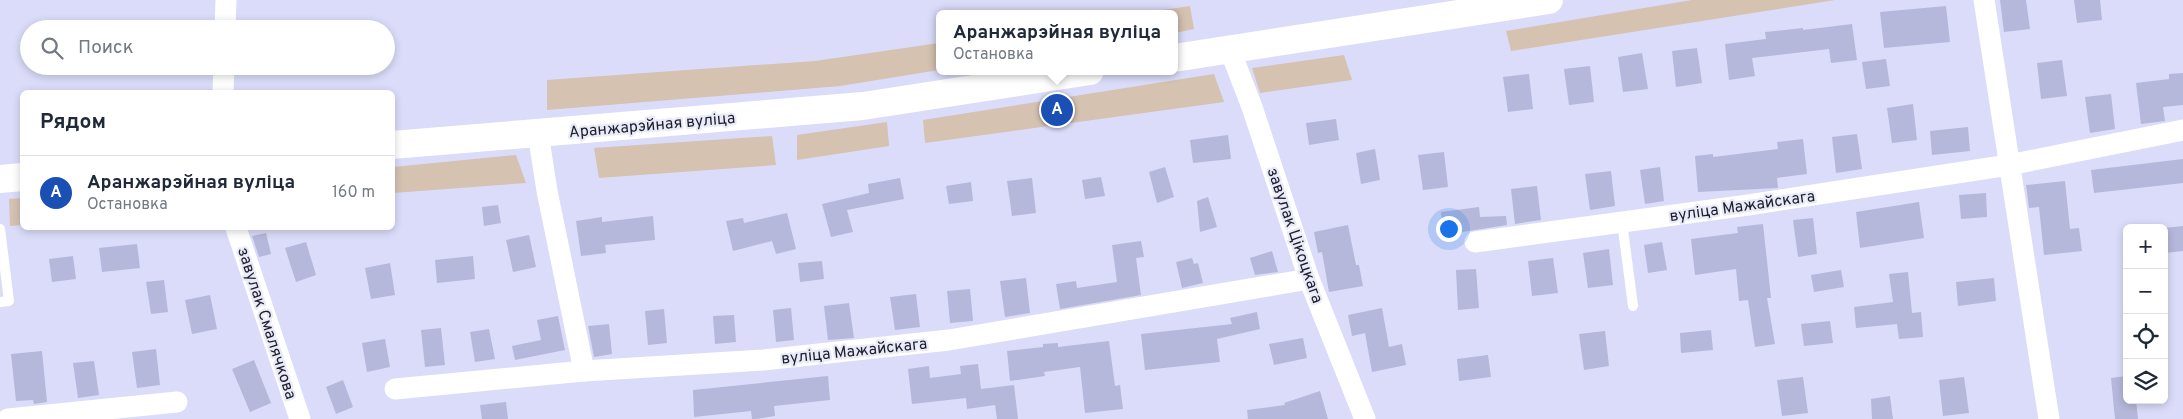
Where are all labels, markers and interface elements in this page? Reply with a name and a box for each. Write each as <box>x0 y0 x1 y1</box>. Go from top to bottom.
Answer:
popup <box>936 10 1178 75</box>
search box <box>20 20 395 75</box>
text: Аранжарэйная вуліца <box>953 21 1161 45</box>
icon: search <box>38 34 66 62</box>
text: Поиск <box>78 36 134 60</box>
text: Остановка <box>953 45 1034 65</box>
pin: A <box>1041 91 1073 129</box>
text: Рядом <box>40 109 106 136</box>
street label: Аранжарэйная вуліца <box>568 109 736 143</box>
street label: завулак Цікоцкага <box>1261 165 1327 306</box>
text: Аранжарэйная вуліца <box>87 171 295 195</box>
text: A <box>50 183 62 203</box>
text: 160 m <box>332 183 375 203</box>
street label: вуліца Мажайскага <box>1668 187 1816 227</box>
text: Остановка <box>87 195 168 215</box>
your location <box>1436 216 1462 242</box>
map controls <box>2123 224 2168 404</box>
button: + <box>2123 224 2168 269</box>
street label: завулак Смалячкова <box>232 245 300 402</box>
button: − <box>2123 269 2168 314</box>
button: locate <box>2123 314 2168 359</box>
street label: вуліца Мажайскага <box>780 334 928 370</box>
button: layers <box>2123 359 2168 404</box>

